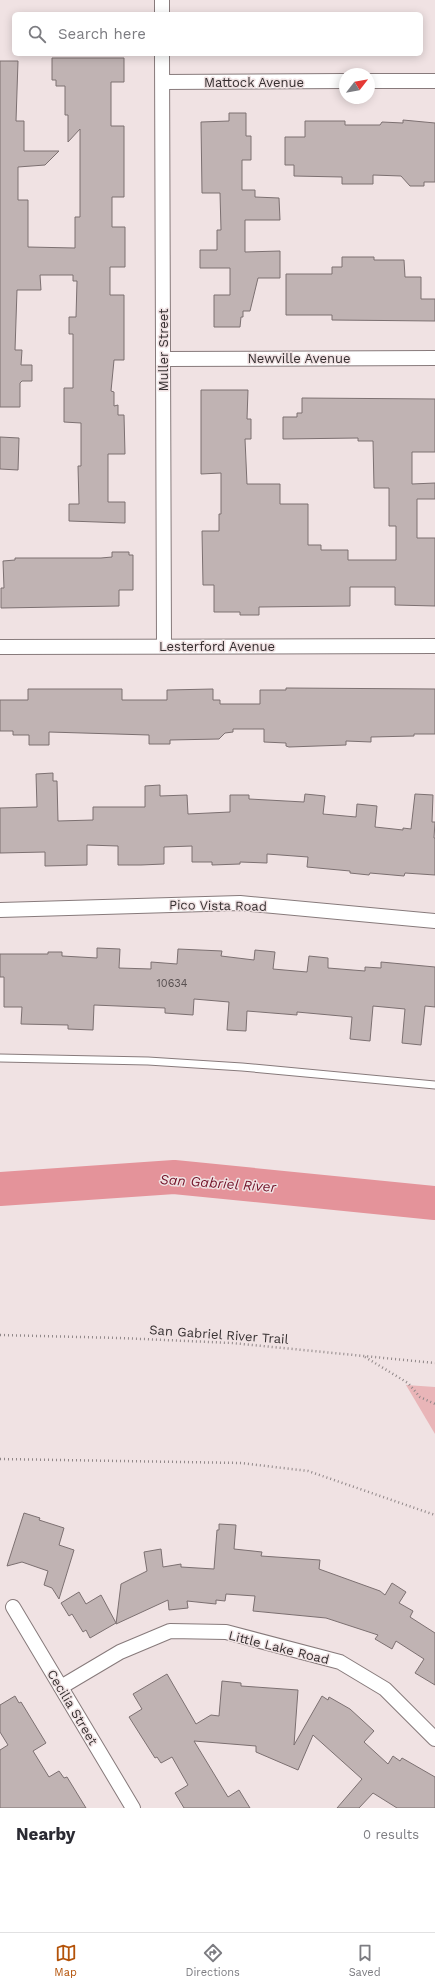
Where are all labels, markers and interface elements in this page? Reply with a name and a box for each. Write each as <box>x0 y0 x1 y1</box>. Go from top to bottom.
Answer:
search box <box>12 12 423 56</box>
icon: search <box>26 23 48 45</box>
text: Search here <box>58 25 146 43</box>
north arrow <box>339 68 375 104</box>
street label: Mattock Avenue <box>204 75 304 90</box>
street label: Muller Street <box>156 308 171 392</box>
street label: Newville Avenue <box>247 351 351 366</box>
street label: Lesterford Avenue <box>159 639 275 654</box>
street label: Pico Vista Road <box>169 897 267 914</box>
house number: 10634 <box>157 977 188 990</box>
water label: San Gabriel River <box>159 1171 277 1195</box>
street label: San Gabriel River Trail <box>149 1322 289 1347</box>
street label: Little Lake Road <box>227 1628 331 1667</box>
street label: Cecilia Street <box>44 1667 101 1748</box>
text: Nearby <box>16 1824 75 1844</box>
text: 0 results <box>363 1827 419 1842</box>
tab: Map <box>54 1942 77 1979</box>
tab: Directions <box>186 1942 240 1979</box>
tab: Saved <box>349 1942 381 1979</box>

